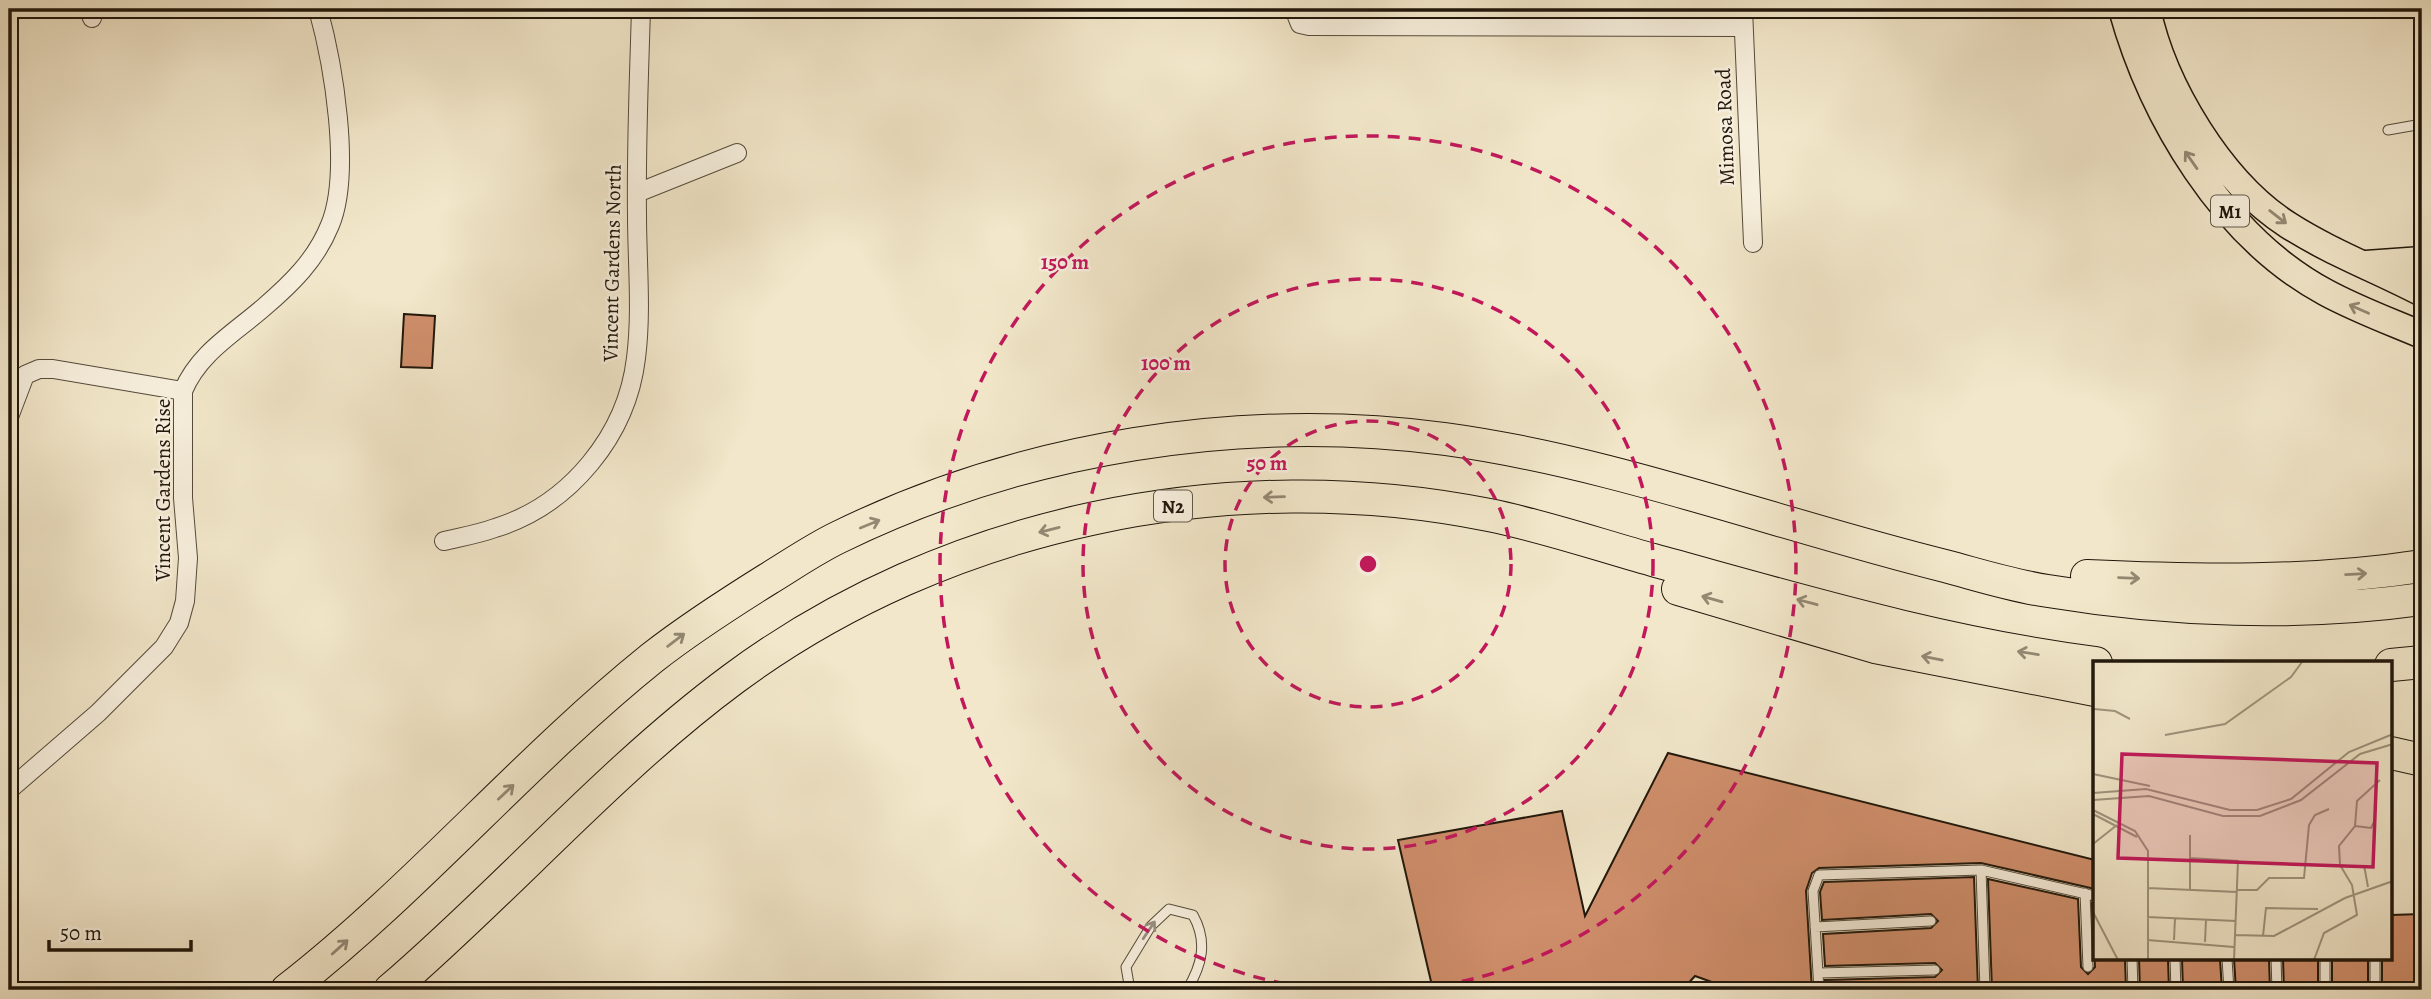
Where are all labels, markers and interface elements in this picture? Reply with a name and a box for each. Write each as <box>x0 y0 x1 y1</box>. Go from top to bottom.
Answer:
street label: Mimosa Road <box>1709 67 1741 186</box>
one-way arrow <box>2184 151 2198 170</box>
street label: Vincent Gardens North <box>596 164 628 363</box>
road number: M1 <box>2211 196 2249 226</box>
one-way arrow <box>2268 210 2287 225</box>
text: 150 m <box>1041 248 1090 276</box>
one-way arrow <box>2349 302 2370 315</box>
text: 100 m <box>1141 349 1191 377</box>
street label: Vincent Gardens Rise <box>149 399 177 582</box>
text: 50 m <box>1247 449 1288 477</box>
road number: N2 <box>1154 491 1192 522</box>
one-way arrow <box>1262 491 1285 504</box>
one-way arrow <box>859 516 881 529</box>
one-way arrow <box>1038 524 1061 537</box>
centre of rings <box>1356 552 1380 576</box>
one-way arrow <box>2345 567 2368 580</box>
one-way arrow <box>2117 571 2140 585</box>
one-way arrow <box>1702 591 1724 604</box>
one-way arrow <box>1796 595 1818 608</box>
one-way arrow <box>666 633 685 648</box>
one-way arrow <box>2017 646 2040 659</box>
one-way arrow <box>1921 650 1944 664</box>
inset map <box>2093 661 2392 960</box>
one-way arrow <box>497 783 514 800</box>
scale bar <box>49 908 191 952</box>
text: 50 m <box>60 919 102 947</box>
one-way arrow <box>1142 921 1156 940</box>
one-way arrow <box>331 939 348 956</box>

